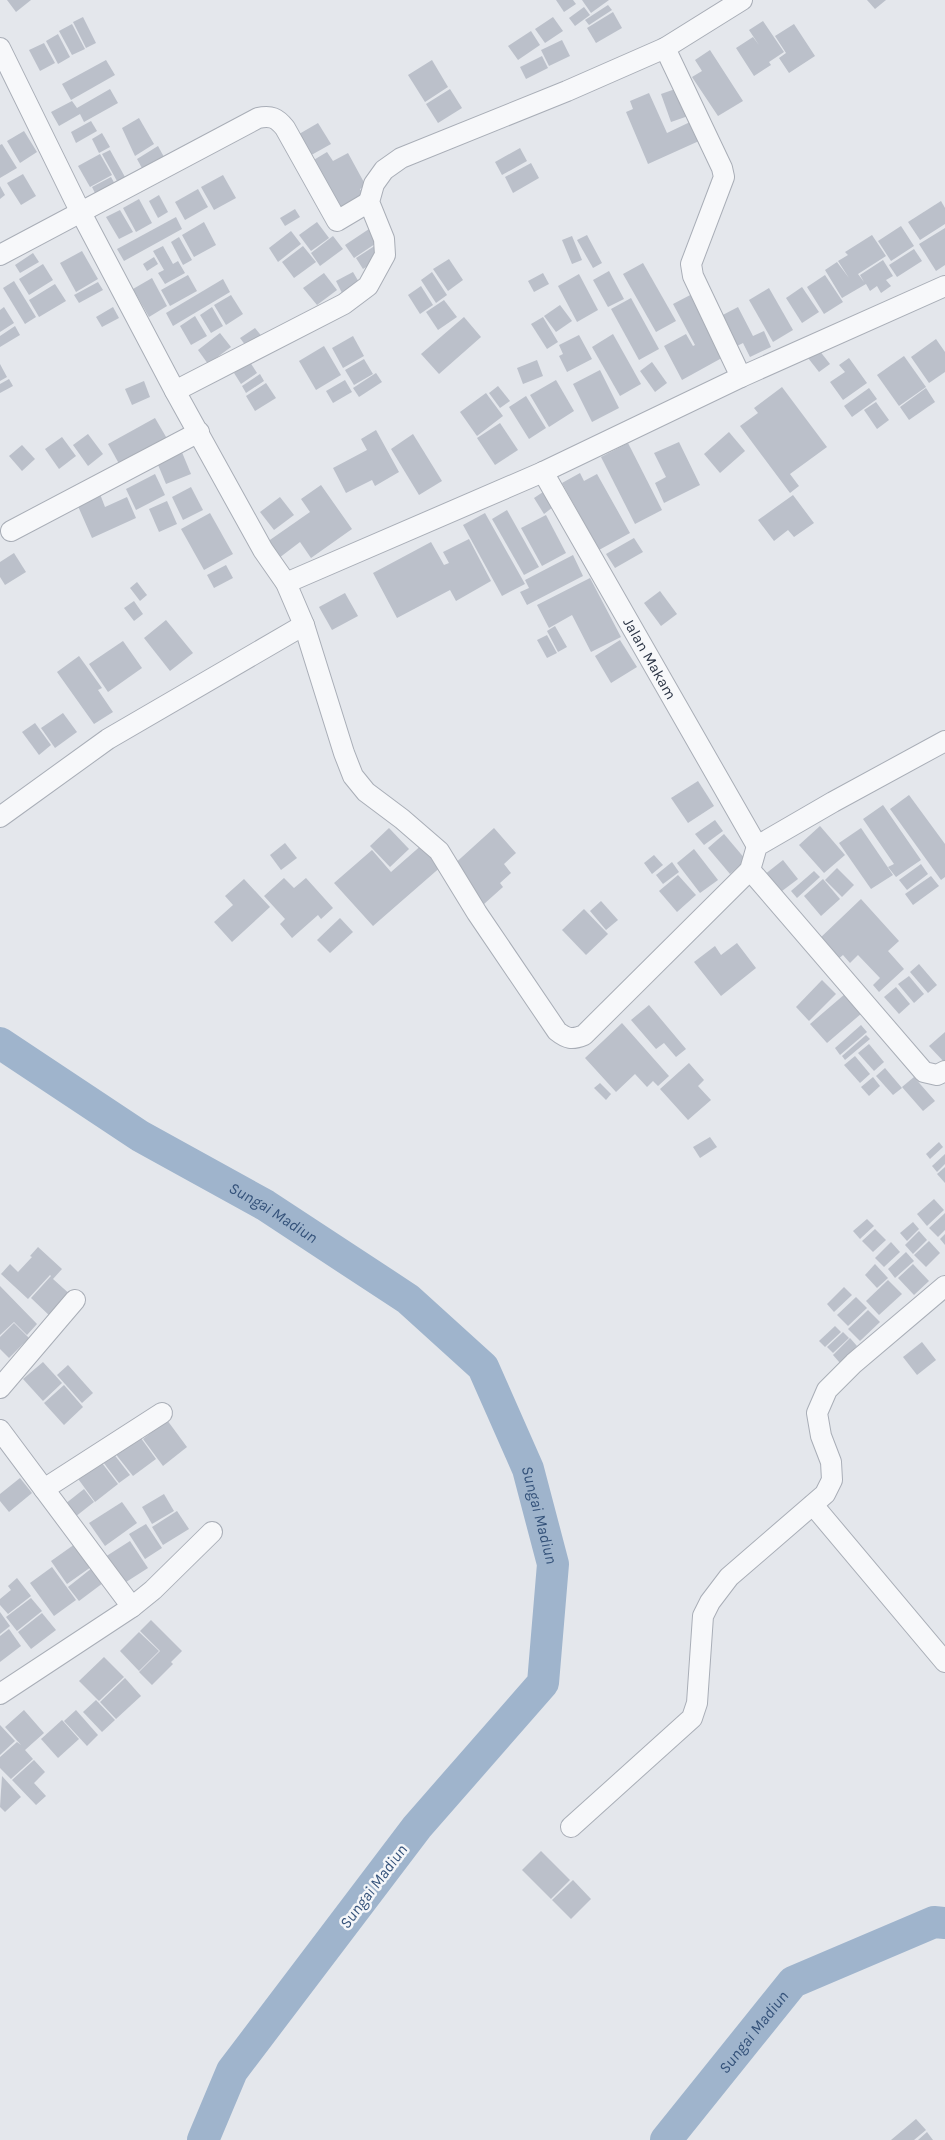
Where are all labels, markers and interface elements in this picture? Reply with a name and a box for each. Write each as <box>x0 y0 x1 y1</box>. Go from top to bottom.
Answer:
street label: Jalan Makam <box>619 615 680 703</box>
water label: Sungai Madiun <box>226 1178 321 1247</box>
water label: Sungai Madiun <box>518 1464 562 1566</box>
water label: Sungai Madiun <box>336 1840 411 1932</box>
water label: Sungai Madiun <box>715 1987 792 2077</box>

